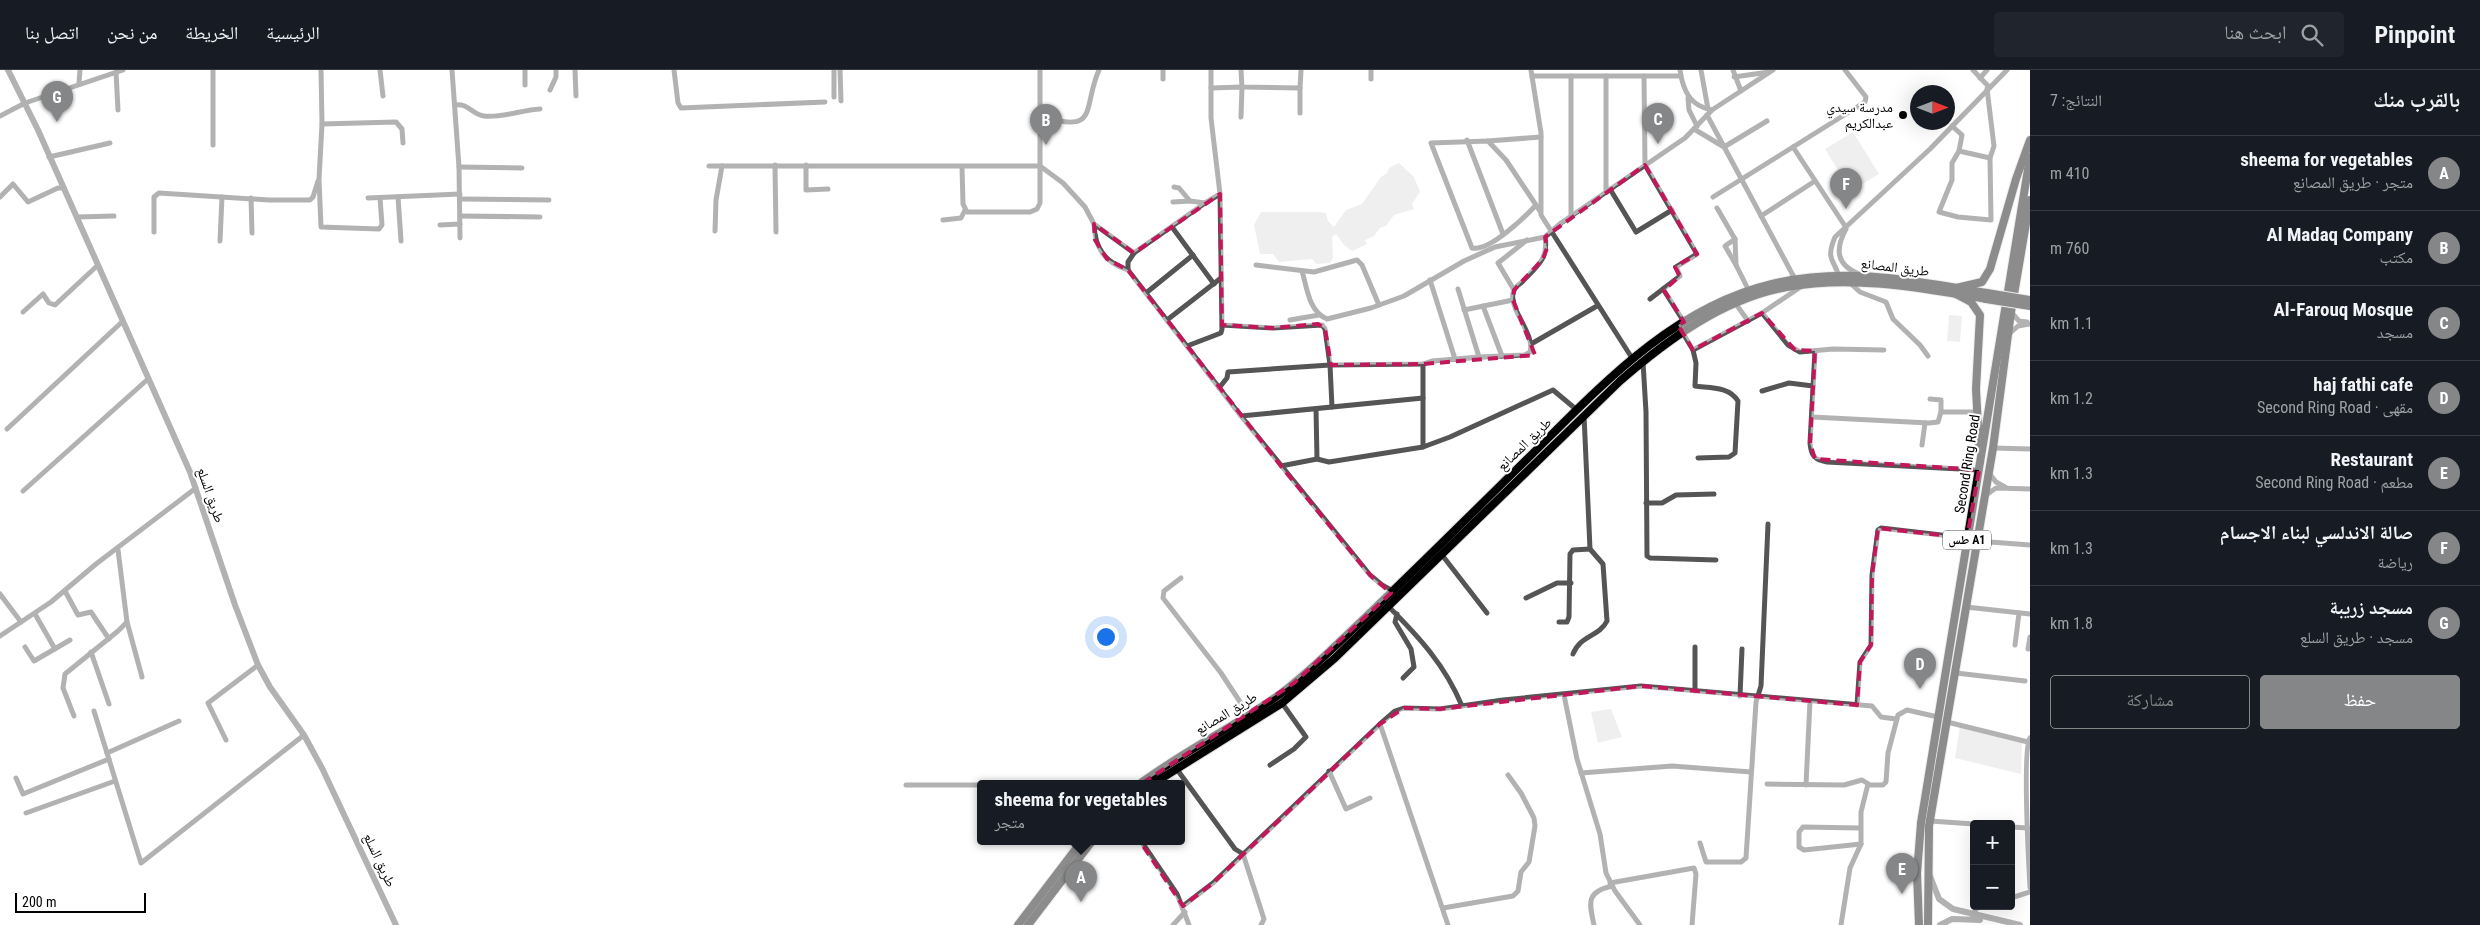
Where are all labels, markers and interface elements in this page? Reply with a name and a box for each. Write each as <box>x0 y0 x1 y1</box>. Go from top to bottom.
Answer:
search box <box>1994 12 2344 57</box>
text: ابحث هنا <box>2224 21 2286 44</box>
icon: search <box>2298 21 2326 49</box>
text: Pinpoint <box>2374 21 2455 49</box>
text: اتصل بنا <box>25 22 79 43</box>
text: من نحن <box>107 22 157 43</box>
text: الخريطة <box>185 22 238 43</box>
text: الرئيسية <box>266 22 320 43</box>
pin: G <box>41 81 73 122</box>
north arrow <box>1910 85 1955 130</box>
text: بالقرب منك <box>2373 88 2460 112</box>
text: النتائج: 7 <box>2050 91 2102 110</box>
place label: مدرسة سيدي عبدالكريم <box>1826 99 1893 133</box>
pin: C <box>1642 103 1674 144</box>
pin: B <box>1030 104 1062 145</box>
marker: مدرسة سيدي عبدالكريم <box>1897 109 1909 121</box>
text: sheema for vegetables <box>2240 148 2413 171</box>
text: 410 m <box>2050 164 2089 183</box>
text: A <box>2439 164 2449 183</box>
pin: F <box>1830 168 1862 209</box>
text: متجر · طريق المصانع <box>2293 173 2413 192</box>
text: Al Madaq Company <box>2266 223 2413 246</box>
text: 760 m <box>2050 239 2089 258</box>
text: B <box>2440 239 2449 258</box>
text: مكتب <box>2380 248 2413 267</box>
street label: طريق المصانع <box>1860 255 1930 281</box>
text: Al-Farouq Mosque <box>2273 298 2413 321</box>
text: 1.1 km <box>2050 314 2093 333</box>
text: C <box>2439 314 2449 333</box>
text: مسجد <box>2377 323 2413 342</box>
text: haj fathi cafe <box>2313 373 2413 396</box>
text: 1.2 km <box>2050 389 2093 408</box>
text: D <box>2439 389 2449 408</box>
text: مقهى · Second Ring Road <box>2257 398 2413 417</box>
street label: Second Ring Road <box>1951 413 1983 515</box>
street label: طريق المصانع <box>1494 414 1556 475</box>
text: Restaurant <box>2331 448 2413 471</box>
text: 1.3 km <box>2050 464 2093 483</box>
text: E <box>2440 464 2448 483</box>
street label: طريق السلع <box>192 465 228 525</box>
text: مطعم · Second Ring Road <box>2255 473 2413 492</box>
text: صالة الاندلسي لبناء الاجسام <box>2220 521 2413 544</box>
road number: طس A1 <box>1943 530 1991 550</box>
text: 1.3 km <box>2050 539 2093 558</box>
text: F <box>2440 539 2448 558</box>
text: رياضة <box>2377 553 2413 572</box>
text: مسجد زريبة <box>2329 596 2413 619</box>
text: 1.8 km <box>2050 614 2093 633</box>
text: G <box>2439 614 2449 633</box>
your location <box>1093 624 1119 650</box>
text: مسجد · طريق السلع <box>2300 628 2413 647</box>
pin: D <box>1904 648 1936 689</box>
button: مشاركة <box>2050 675 2250 729</box>
button: حفظ <box>2260 675 2460 729</box>
street label: طريق المصانع <box>1192 688 1261 739</box>
popup <box>977 780 1185 845</box>
text: sheema for vegetables <box>995 788 1167 811</box>
text: متجر <box>995 813 1025 832</box>
map controls <box>1970 820 2015 910</box>
button: + <box>1970 820 2015 865</box>
street label: طريق السلع <box>359 831 399 890</box>
pin: E <box>1886 853 1918 894</box>
pin: A <box>1065 861 1097 902</box>
button: − <box>1970 865 2015 910</box>
scale bar <box>15 890 146 913</box>
text: 200 m <box>22 894 57 910</box>

